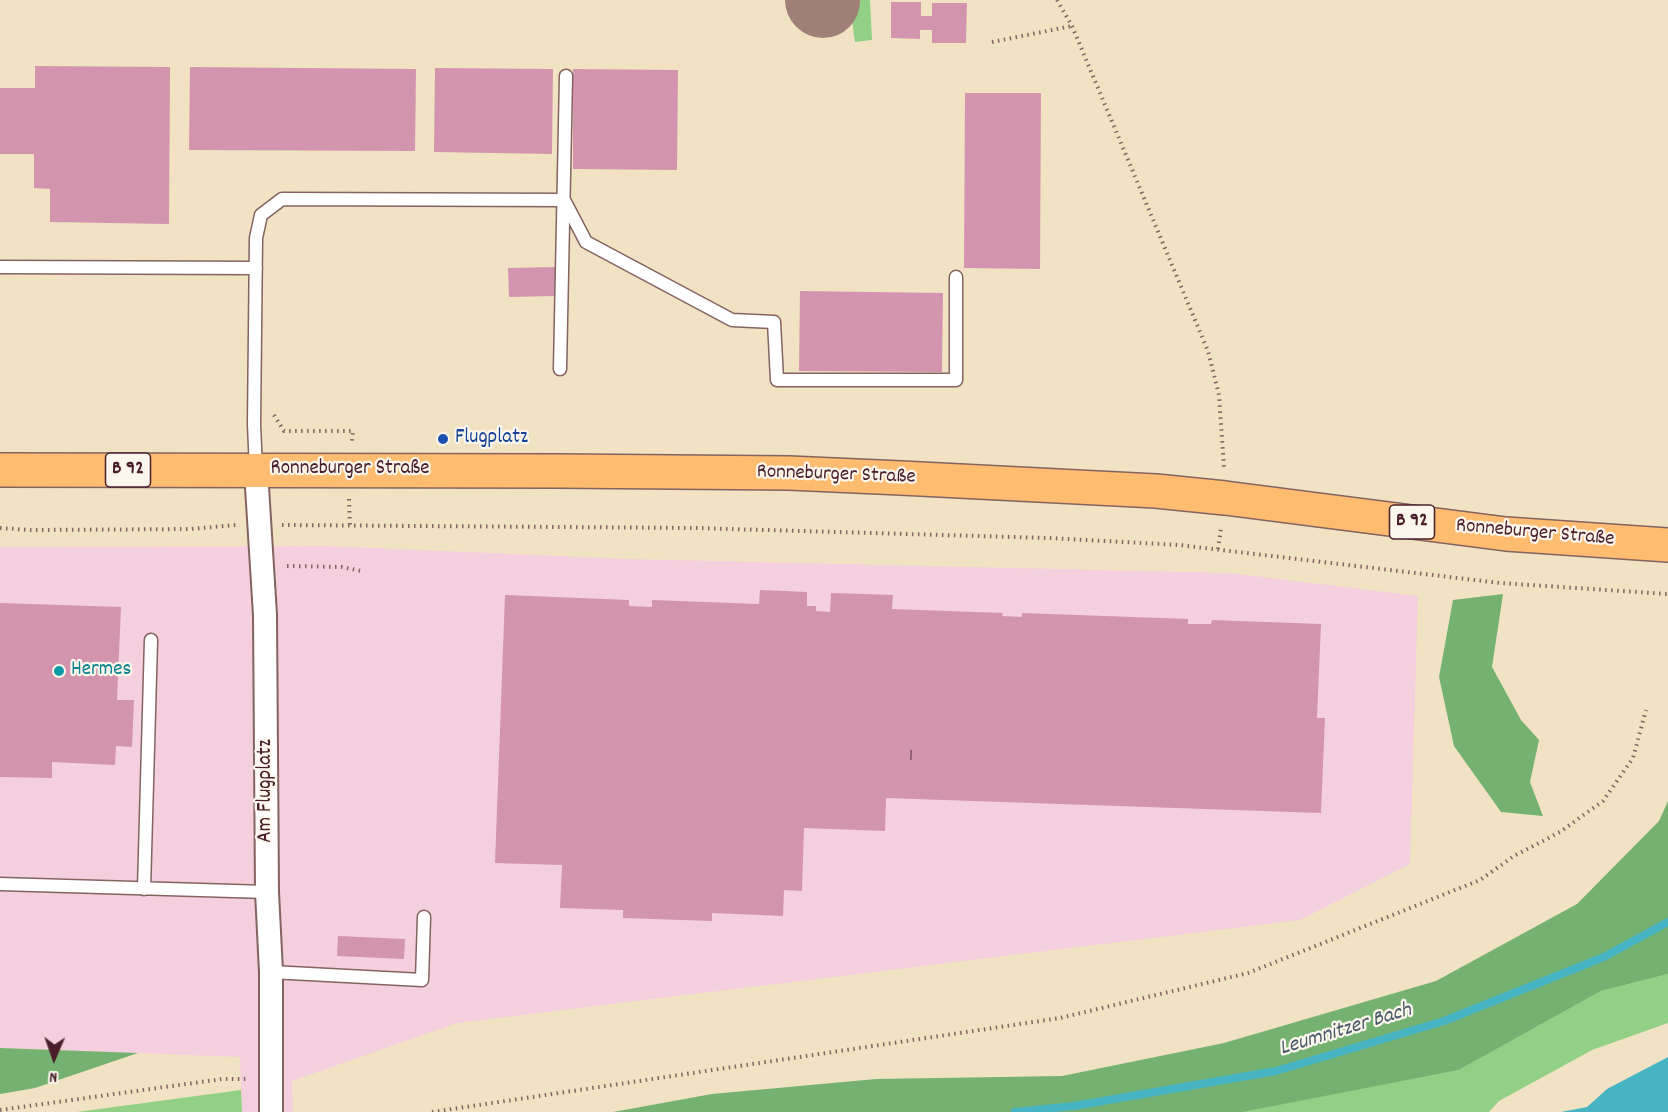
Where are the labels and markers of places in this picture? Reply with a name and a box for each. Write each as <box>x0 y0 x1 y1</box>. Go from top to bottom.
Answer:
place label: Flugplatz <box>455 426 528 452</box>
marker: Flugplatz <box>436 432 450 446</box>
place label: Hermes <box>71 658 131 684</box>
marker: Hermes <box>52 664 66 678</box>

